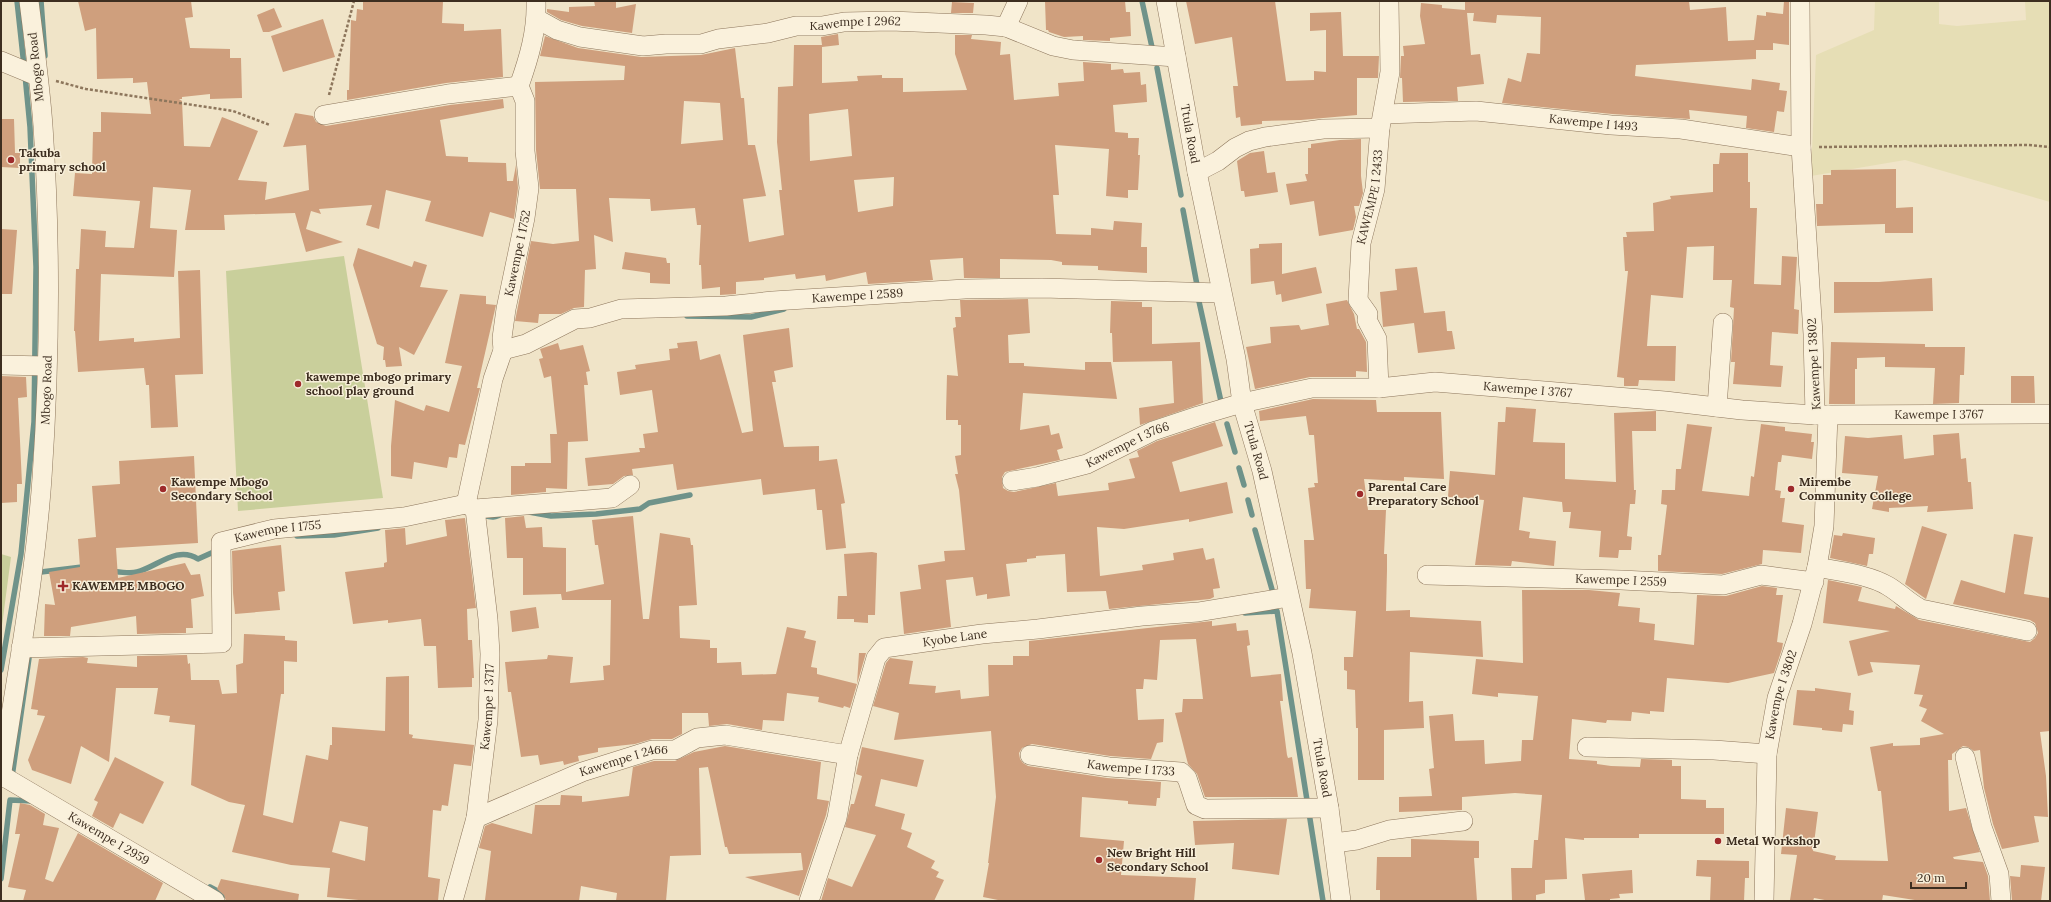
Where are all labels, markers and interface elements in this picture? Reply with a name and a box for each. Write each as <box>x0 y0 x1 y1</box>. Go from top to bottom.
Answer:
street label: Kawempe I 2962 <box>810 13 901 33</box>
street label: Mbogo Road <box>24 32 47 102</box>
street label: Ttula Road <box>1178 103 1203 165</box>
street label: Kawempe I 1493 <box>1548 111 1639 134</box>
place label: Takuba primary school <box>19 145 106 174</box>
street label: KAWEMPE I 2433 <box>1353 148 1385 246</box>
marker: Takuba primary school <box>6 155 16 165</box>
street label: Kawempe I 1752 <box>501 209 533 298</box>
street label: Kawempe I 2589 <box>811 285 904 306</box>
street label: Kawempe I 3802 <box>1804 318 1823 410</box>
street label: Mbogo Road <box>37 355 55 425</box>
place label: kawempe mbogo primary school play ground <box>306 369 452 398</box>
street label: Kawempe I 3767 <box>1483 378 1573 400</box>
marker: kawempe mbogo primary school play ground <box>293 379 303 389</box>
street label: Kawempe I 3767 <box>1894 406 1984 422</box>
street label: Kawempe I 3766 <box>1083 418 1171 470</box>
street label: Ttula Road <box>1241 420 1272 481</box>
place label: Kawempe Mbogo Secondary School <box>171 474 273 503</box>
place label: Mirembe Community College <box>1799 474 1912 503</box>
place label: Parental Care Preparatory School <box>1368 479 1479 508</box>
marker: Kawempe Mbogo Secondary School <box>158 484 168 494</box>
marker: Mirembe Community College <box>1786 484 1796 494</box>
marker: Parental Care Preparatory School <box>1355 489 1365 499</box>
street label: Kawempe I 1755 <box>233 517 322 545</box>
street label: Kawempe I 2559 <box>1575 571 1667 589</box>
place label: KAWEMPE MBOGO <box>72 578 184 593</box>
marker: KAWEMPE MBOGO <box>57 580 69 592</box>
street label: Kyobe Lane <box>922 626 988 649</box>
street label: Kawempe I 3802 <box>1762 648 1800 741</box>
street label: Kawempe I 3717 <box>476 663 497 751</box>
street label: Ttula Road <box>1310 737 1335 799</box>
street label: Kawempe I 2466 <box>577 742 668 779</box>
street label: Kawempe I 1733 <box>1086 756 1176 779</box>
street label: Kawempe I 2959 <box>66 808 152 868</box>
place label: Metal Workshop <box>1726 833 1820 848</box>
marker: Metal Workshop <box>1713 836 1723 846</box>
place label: New Bright Hill Secondary School <box>1107 845 1209 874</box>
marker: New Bright Hill Secondary School <box>1094 855 1104 865</box>
scale bar <box>1911 864 1966 890</box>
text: 20 m <box>1917 870 1945 885</box>

